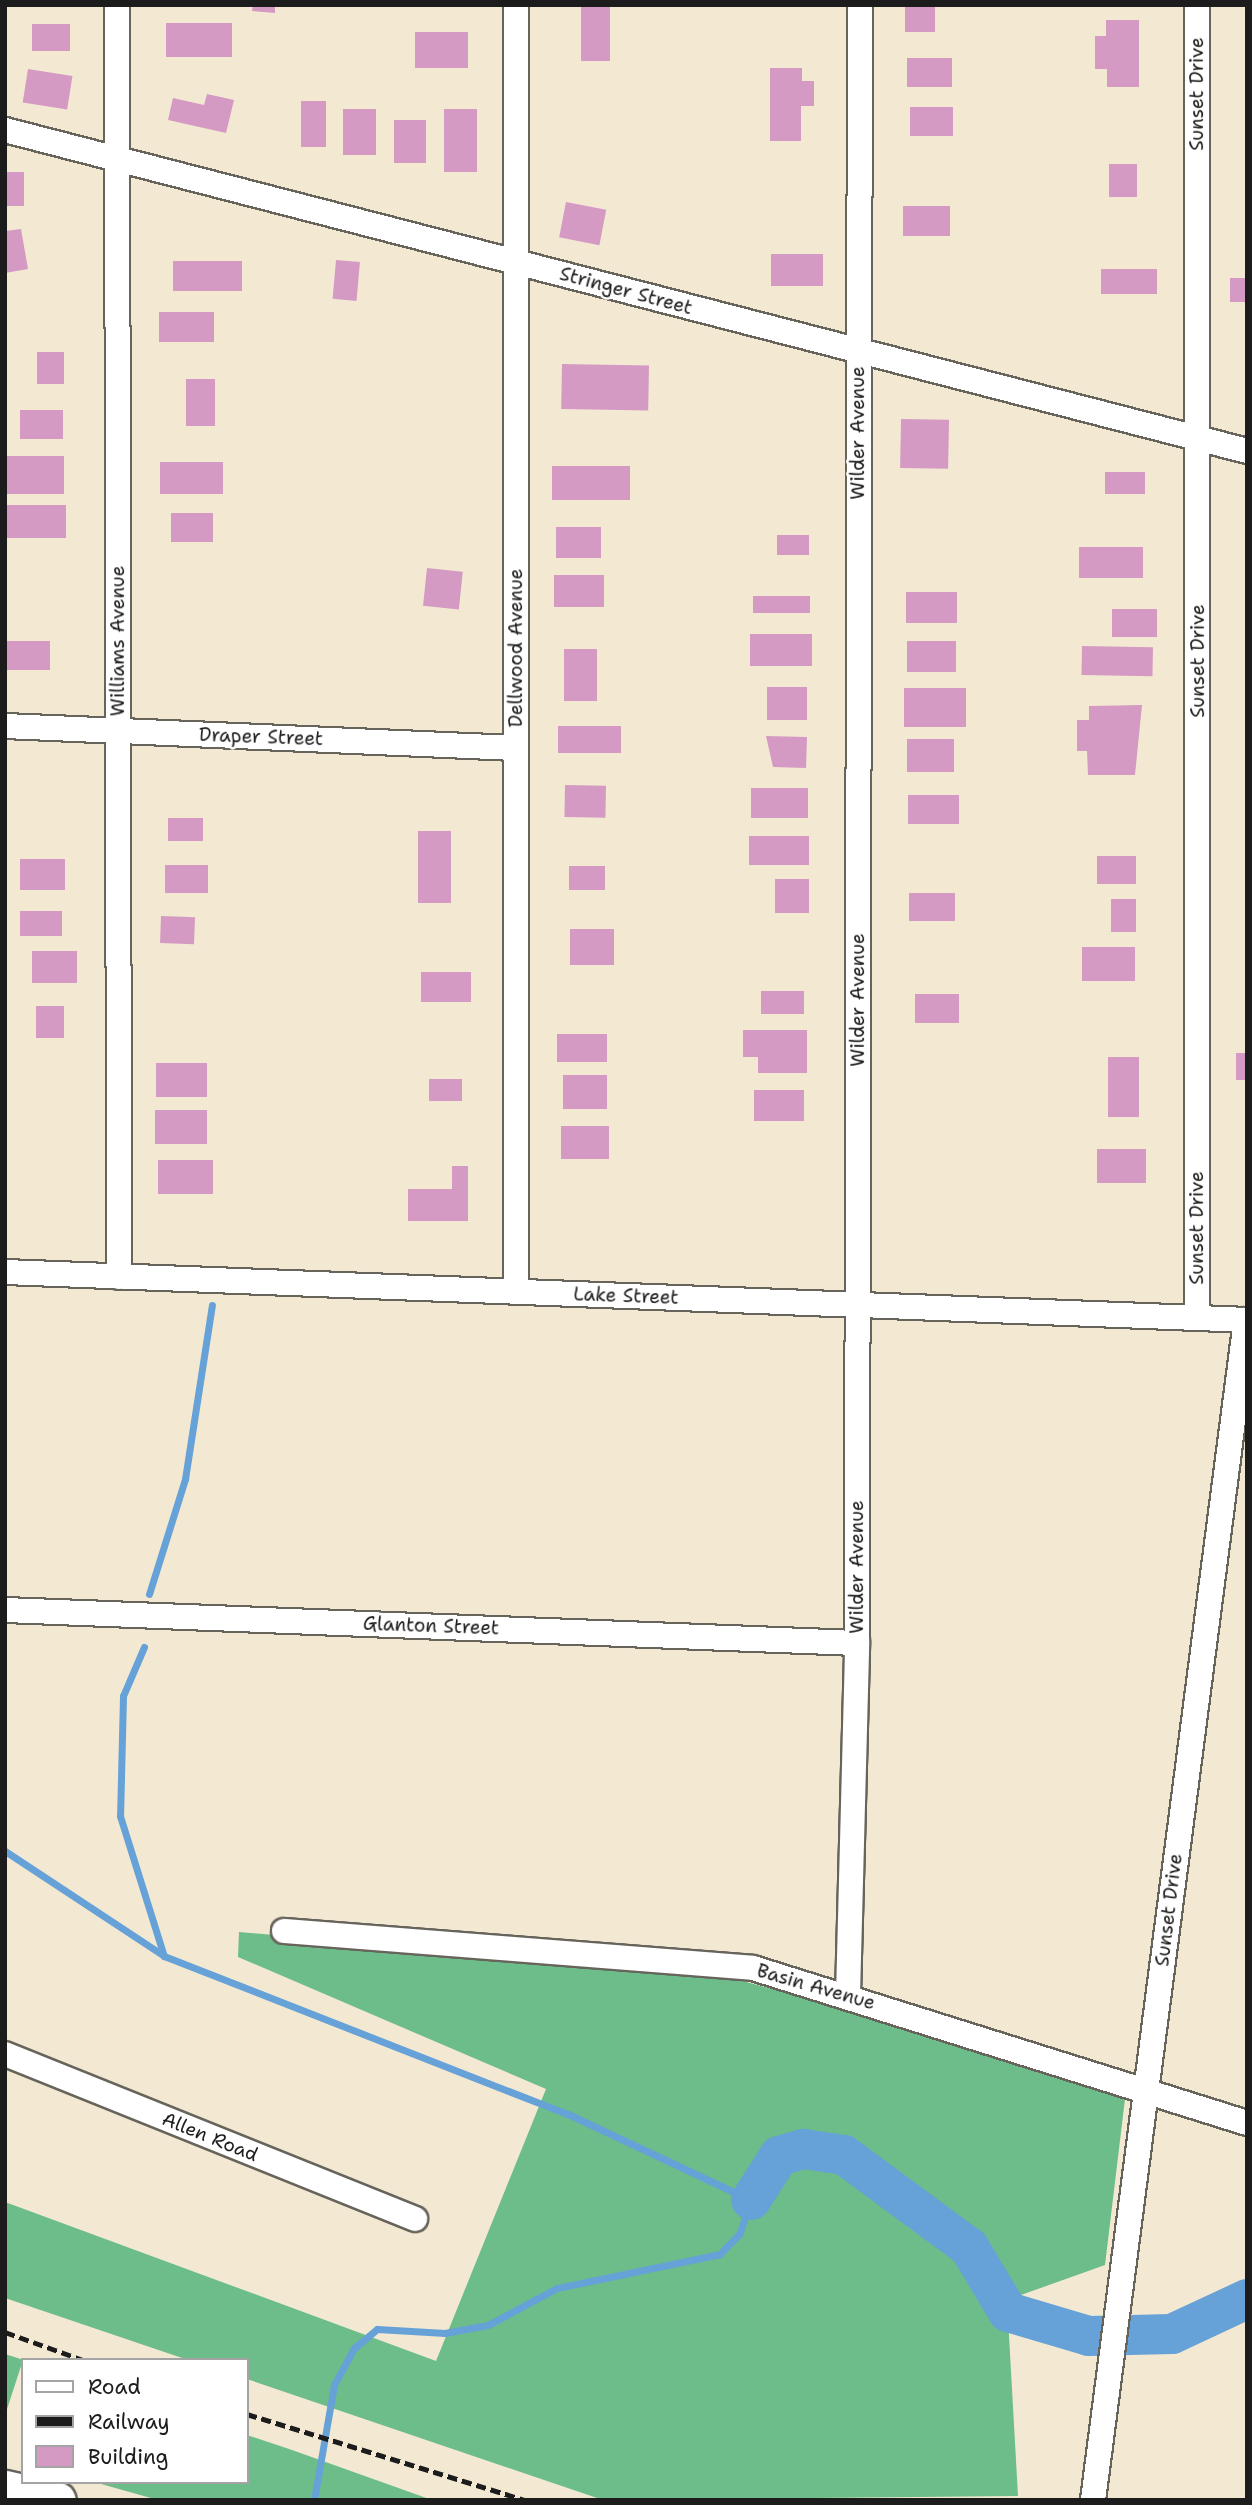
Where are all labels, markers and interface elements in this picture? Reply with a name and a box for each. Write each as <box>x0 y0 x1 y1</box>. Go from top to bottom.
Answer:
street label: Sunset Drive <box>1186 37 1208 151</box>
street label: Stringer Street <box>557 262 695 320</box>
street label: Wilder Avenue <box>847 366 869 500</box>
street label: Williams Avenue <box>107 566 129 716</box>
street label: Dellwood Avenue <box>505 569 527 727</box>
street label: Sunset Drive <box>1187 604 1209 718</box>
street label: Draper Street <box>198 723 324 751</box>
street label: Wilder Avenue <box>847 933 869 1067</box>
street label: Sunset Drive <box>1186 1171 1208 1285</box>
street label: Lake Street <box>573 1283 679 1309</box>
street label: Wilder Avenue <box>846 1500 868 1634</box>
street label: Glanton Street <box>362 1612 500 1640</box>
street label: Sunset Drive <box>1151 1852 1187 1968</box>
street label: Basin Avenue <box>754 1959 878 2015</box>
street label: Allen Road <box>159 2107 261 2167</box>
legend <box>21 2358 248 2484</box>
text: Road <box>88 2373 141 2401</box>
text: Railway <box>88 2408 170 2436</box>
text: Building <box>88 2443 168 2471</box>

